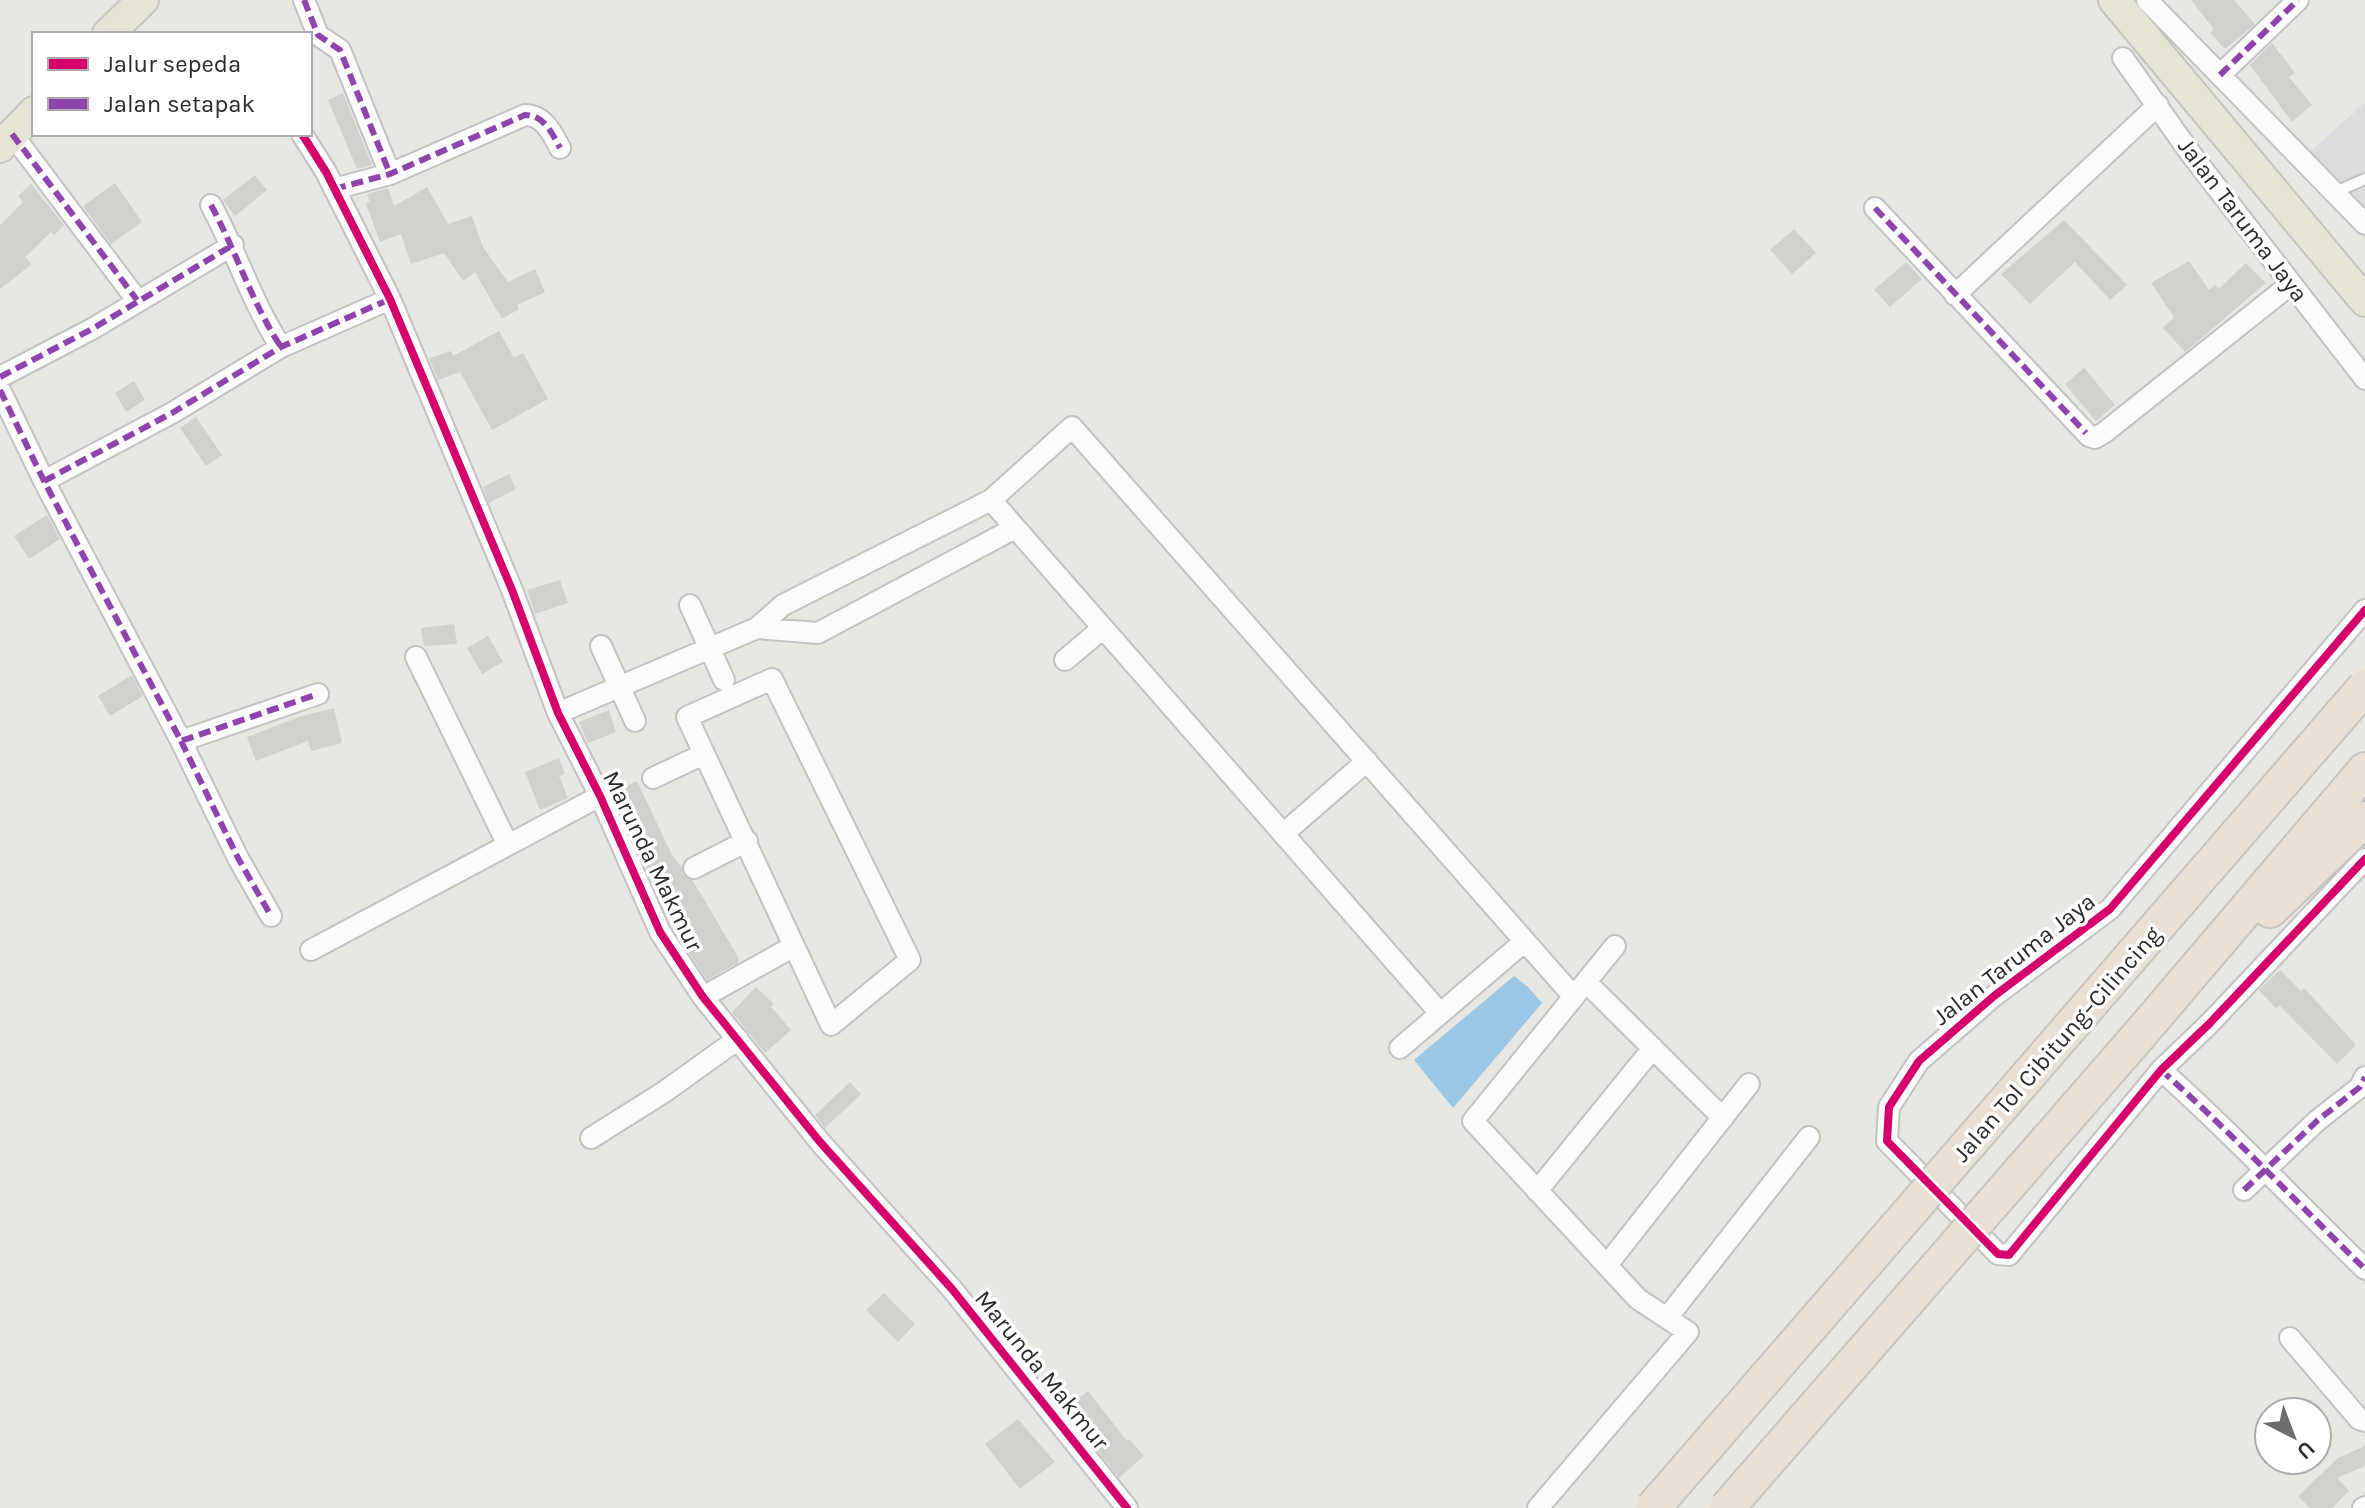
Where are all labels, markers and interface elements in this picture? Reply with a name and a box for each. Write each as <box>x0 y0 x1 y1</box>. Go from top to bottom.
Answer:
legend <box>32 32 312 136</box>
text: Jalur sepeda <box>104 50 241 78</box>
text: Jalan setapak <box>104 90 255 118</box>
street label: Jalan Taruma Jaya <box>2172 133 2314 307</box>
street label: Marunda Makmur <box>597 766 709 956</box>
street label: Jalan Taruma Jaya <box>1927 887 2101 1031</box>
street label: Jalan Tol Cibitung–Cilincing <box>1947 920 2167 1167</box>
street label: Marunda Makmur <box>969 1285 1115 1456</box>
north arrow <box>2253 1396 2333 1476</box>
text: U <box>2291 1435 2320 1465</box>

